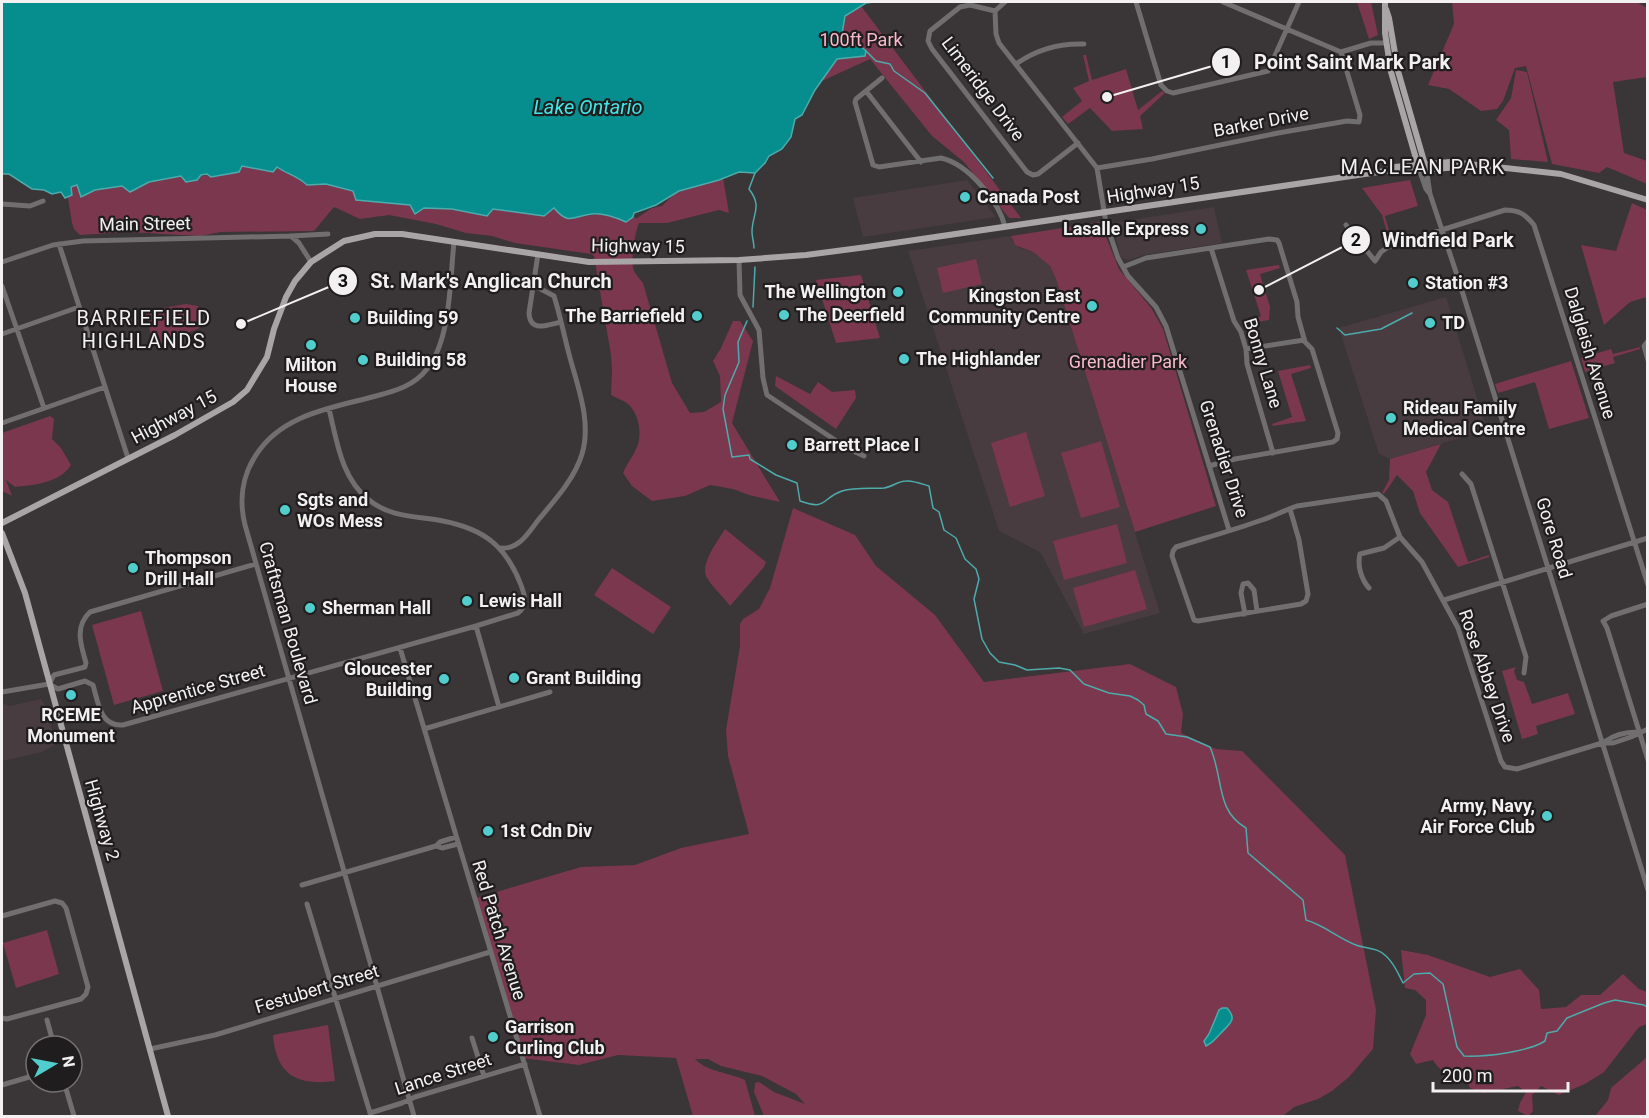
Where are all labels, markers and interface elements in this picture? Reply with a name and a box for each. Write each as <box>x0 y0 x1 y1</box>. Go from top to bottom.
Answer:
park label: 100ft Park <box>819 29 903 50</box>
street label: Limeridge Drive <box>938 33 1029 145</box>
callout: Point Saint Mark Park <box>1211 43 1462 81</box>
text: Point Saint Mark Park <box>1254 50 1450 74</box>
text: 1 <box>1221 51 1231 72</box>
water label: Lake Ontario <box>533 95 643 119</box>
street label: Barker Drive <box>1211 102 1310 141</box>
district label: MACLEAN PARK <box>1340 155 1506 179</box>
street label: Highway 15 <box>1105 172 1201 207</box>
place label: Canada Post <box>977 186 1079 207</box>
marker: Canada Post <box>958 190 972 204</box>
street label: Main Street <box>99 212 191 235</box>
place label: Lasalle Express <box>1063 218 1189 239</box>
callout: Windfield Park <box>1341 221 1526 259</box>
marker: Lasalle Express <box>1194 222 1208 236</box>
text: Windfield Park <box>1382 228 1514 252</box>
text: 2 <box>1351 229 1361 250</box>
street label: Highway 15 <box>591 234 685 257</box>
callout: St. Mark's Anglican Church <box>328 262 624 300</box>
text: St. Mark's Anglican Church <box>370 269 612 293</box>
text: 3 <box>338 270 348 291</box>
place label: Station #3 <box>1425 272 1508 293</box>
marker: Station #3 <box>1406 276 1420 290</box>
place label: The Wellington <box>765 281 886 302</box>
street label: Dalgleish Avenue <box>1560 284 1621 421</box>
marker: The Wellington <box>891 285 905 299</box>
place label: Kingston East Community Centre <box>928 285 1080 327</box>
marker: Kingston East Community Centre <box>1085 299 1099 313</box>
place label: The Deerfield <box>796 304 905 325</box>
place label: The Barriefield <box>565 305 685 326</box>
district label: BARRIEFIELD HIGHLANDS <box>76 306 212 353</box>
place label: Building 59 <box>367 307 459 328</box>
marker: The Deerfield <box>777 308 791 322</box>
marker: The Barriefield <box>690 309 704 323</box>
marker: Building 59 <box>348 311 362 325</box>
place label: TD <box>1442 312 1465 333</box>
street label: Bonny Lane <box>1240 315 1287 411</box>
marker: TD <box>1423 316 1437 330</box>
marker: Milton House <box>304 338 318 352</box>
place label: The Highlander <box>916 348 1041 369</box>
place label: Building 58 <box>375 349 467 370</box>
park label: Grenadier Park <box>1069 351 1188 372</box>
marker: The Highlander <box>897 352 911 366</box>
marker: Building 58 <box>356 353 370 367</box>
place label: Milton House <box>285 354 337 396</box>
street label: Highway 15 <box>127 385 220 448</box>
street label: Grenadier Drive <box>1196 397 1253 520</box>
place label: Rideau Family Medical Centre <box>1403 397 1526 439</box>
marker: Rideau Family Medical Centre <box>1384 411 1398 425</box>
place label: Barrett Place I <box>804 434 919 455</box>
marker: Barrett Place I <box>785 438 799 452</box>
place label: Sgts and WOs Mess <box>297 489 383 531</box>
street label: Gore Road <box>1532 495 1577 581</box>
marker: Sgts and WOs Mess <box>278 503 292 517</box>
street label: Craftsman Boulevard <box>255 539 322 707</box>
place label: Thompson Drill Hall <box>145 547 232 589</box>
marker: Thompson Drill Hall <box>126 561 140 575</box>
place label: Lewis Hall <box>479 590 562 611</box>
marker: Lewis Hall <box>460 594 474 608</box>
place label: Sherman Hall <box>322 597 431 618</box>
marker: Sherman Hall <box>303 601 317 615</box>
street label: Rose Abbey Drive <box>1455 606 1520 745</box>
place label: Gloucester Building <box>344 658 432 700</box>
street label: Apprentice Street <box>128 659 267 718</box>
place label: Grant Building <box>526 667 641 688</box>
marker: Grant Building <box>507 671 521 685</box>
marker: Gloucester Building <box>437 672 451 686</box>
marker: RCEME Monument <box>64 688 78 702</box>
place label: RCEME Monument <box>27 704 115 746</box>
street label: Highway 2 <box>81 777 124 863</box>
place label: Army, Navy, Air Force Club <box>1420 795 1535 837</box>
marker: Army, Navy, Air Force Club <box>1540 809 1554 823</box>
place label: 1st Cdn Div <box>500 820 592 841</box>
marker: 1st Cdn Div <box>481 824 495 838</box>
street label: Red Patch Avenue <box>468 858 531 1002</box>
street label: Festubert Street <box>252 960 381 1017</box>
place label: Garrison Curling Club <box>505 1016 605 1058</box>
marker: Garrison Curling Club <box>486 1030 500 1044</box>
north arrow <box>24 1034 84 1094</box>
street label: Lance Street <box>392 1048 494 1099</box>
text: N <box>58 1054 79 1069</box>
scale bar <box>1433 1055 1568 1093</box>
text: 200 m <box>1442 1065 1493 1086</box>

